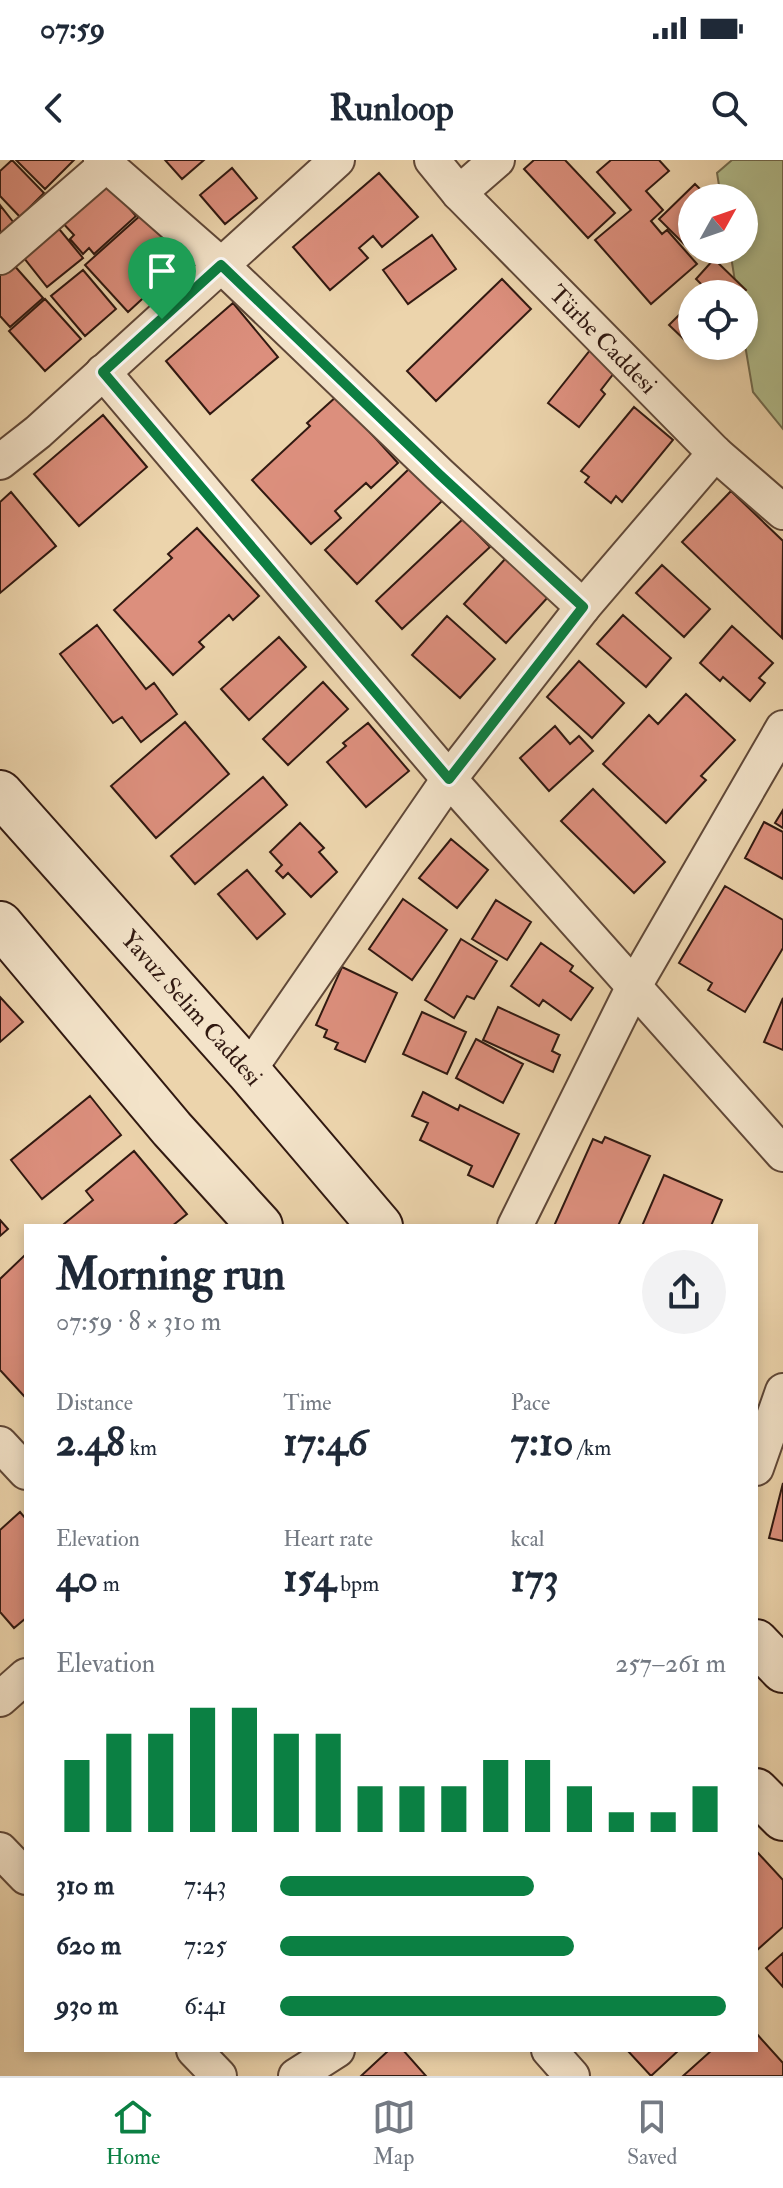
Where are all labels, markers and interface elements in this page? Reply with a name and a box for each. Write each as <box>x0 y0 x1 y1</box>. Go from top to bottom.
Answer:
text: 07:59 <box>40 10 105 47</box>
icon: back <box>32 86 76 130</box>
text: Runloop <box>329 86 454 131</box>
icon: search <box>707 86 751 130</box>
north arrow <box>678 184 758 264</box>
map controls <box>678 184 758 360</box>
pin <box>128 237 196 319</box>
icon: arrive <box>140 249 184 293</box>
street label: Türbe Caddesi <box>543 278 664 400</box>
button: locate <box>678 280 758 360</box>
street label: Yavuz Selim Caddesi <box>114 924 269 1092</box>
text: Morning run <box>56 1248 285 1303</box>
button: share <box>642 1250 726 1334</box>
text: 07:59 · 8 × 310 m <box>56 1306 221 1338</box>
text: Distance <box>56 1389 133 1417</box>
text: Time <box>283 1389 331 1417</box>
text: Pace <box>511 1389 550 1417</box>
text: 2.48 <box>56 1417 125 1468</box>
text: 17:46 <box>283 1417 368 1468</box>
text: 7:10 <box>511 1417 573 1468</box>
text: km <box>125 1434 157 1462</box>
text: /km <box>573 1434 611 1462</box>
text: Elevation <box>56 1525 140 1553</box>
text: Heart rate <box>283 1525 373 1553</box>
text: kcal <box>511 1525 544 1553</box>
text: 40 <box>56 1553 98 1604</box>
text: 154 <box>283 1553 336 1604</box>
text: 173 <box>511 1553 559 1604</box>
text: m <box>98 1570 120 1598</box>
text: bpm <box>336 1570 379 1598</box>
text: Elevation <box>56 1648 155 1680</box>
text: 257–261 m <box>615 1648 726 1680</box>
text: 310 m <box>56 1870 114 1902</box>
text: 7:43 <box>184 1870 226 1902</box>
text: 620 m <box>56 1930 121 1962</box>
text: 7:25 <box>184 1930 227 1962</box>
text: 930 m <box>56 1990 118 2022</box>
text: 6:41 <box>184 1990 227 2022</box>
tab: Home <box>106 2095 160 2171</box>
tab: Map <box>372 2095 416 2171</box>
tab: Saved <box>627 2095 677 2171</box>

